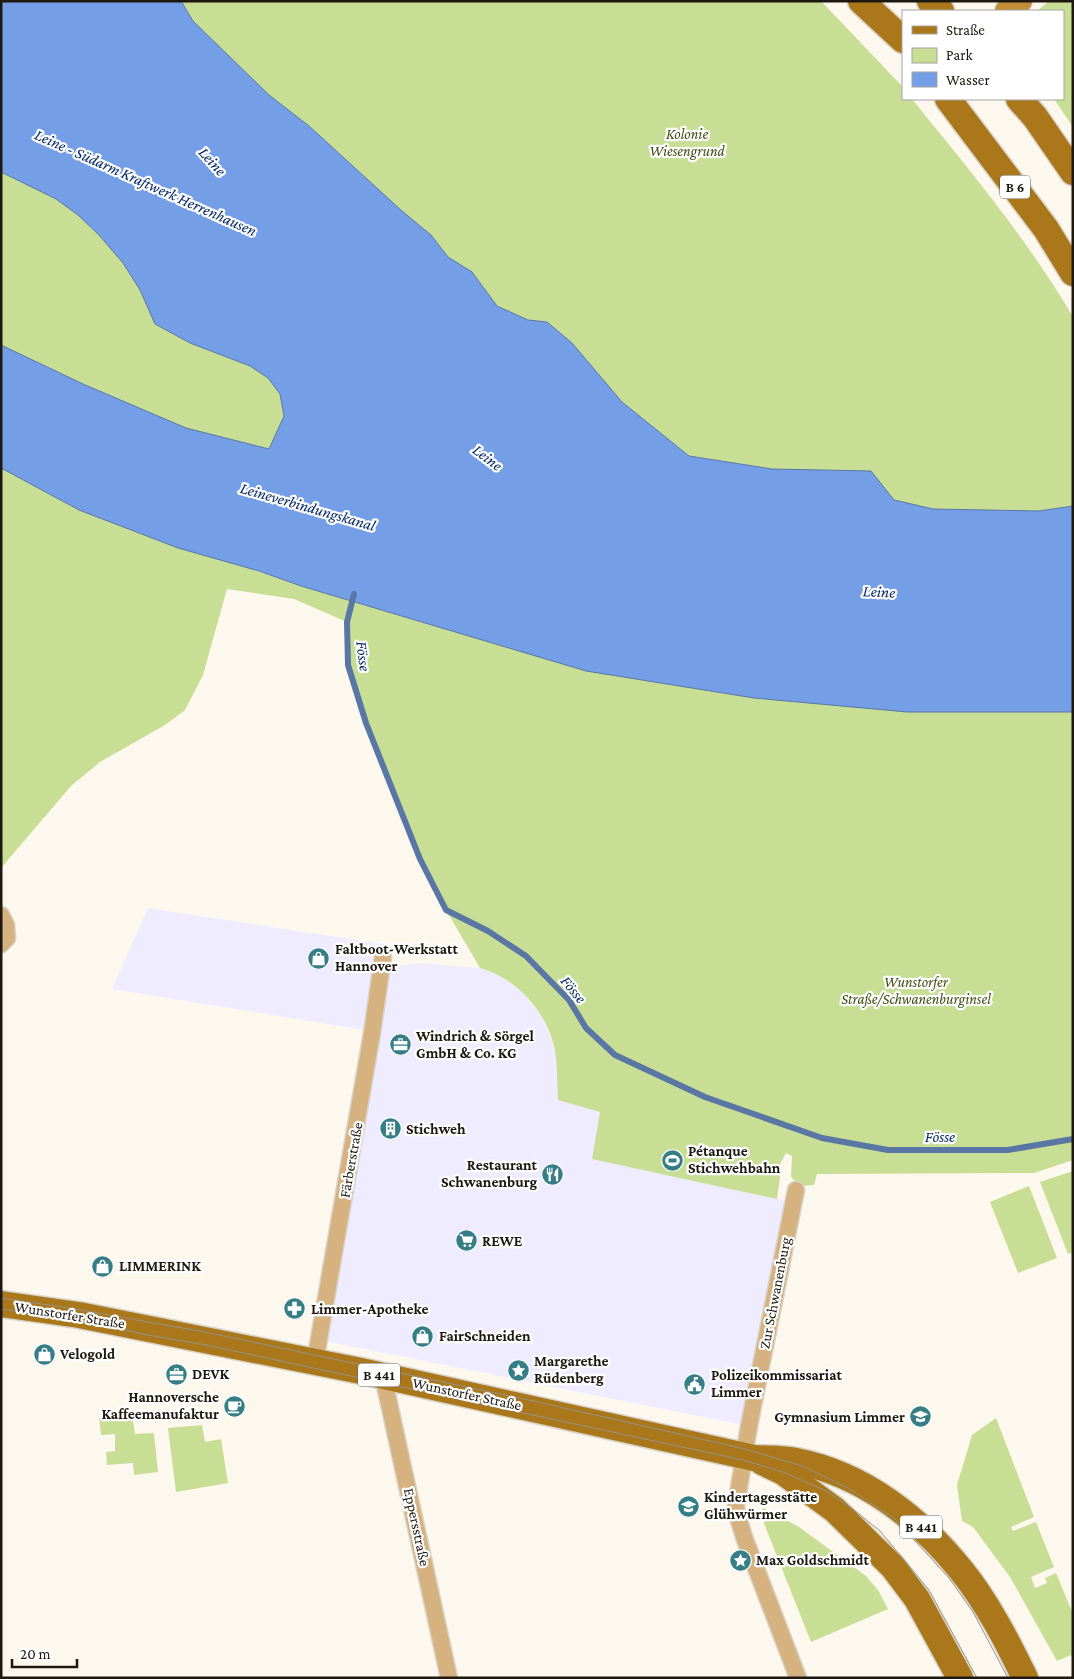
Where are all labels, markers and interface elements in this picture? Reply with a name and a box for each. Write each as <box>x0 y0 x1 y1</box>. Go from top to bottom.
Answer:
legend <box>902 10 1064 100</box>
text: Straße <box>946 22 985 38</box>
text: Park <box>946 47 973 63</box>
text: Wasser <box>946 72 990 88</box>
water label: Leine - Südarm Kraftwerk Herrenhausen <box>32 126 259 240</box>
park label: Kolonie Wiesengrund <box>649 126 726 160</box>
water label: Leine <box>195 144 230 179</box>
road number: B 6 <box>1000 176 1030 198</box>
water label: Leine <box>470 441 506 474</box>
water label: Leineverbindungskanal <box>238 479 378 535</box>
water label: Leine <box>862 582 896 601</box>
water label: Fösse <box>353 640 374 672</box>
place label: Faltboot-Werkstatt Hannover <box>335 941 459 974</box>
shop icon: Faltboot-Werkstatt Hannover <box>307 946 331 970</box>
water label: Fösse <box>557 972 590 1006</box>
park label: Wunstorfer Straße/Schwanenburginsel <box>841 974 991 1008</box>
place label: Windrich & Sörgel GmbH & Co. KG <box>415 1028 534 1061</box>
office icon: Windrich & Sörgel GmbH & Co. KG <box>388 1033 412 1057</box>
building icon: Stichweh <box>378 1117 402 1141</box>
street label: Färberstraße <box>336 1121 366 1199</box>
place label: Stichweh <box>406 1121 466 1137</box>
water label: Fösse <box>925 1128 955 1145</box>
place label: Pétanque Stichwehbahn <box>688 1143 781 1176</box>
sports icon: Pétanque Stichwehbahn <box>660 1148 684 1172</box>
place label: Restaurant Schwanenburg <box>441 1157 538 1190</box>
restaurant icon: Restaurant Schwanenburg <box>541 1162 565 1186</box>
supermarket icon: REWE <box>454 1229 478 1253</box>
place label: REWE <box>482 1233 523 1249</box>
street label: Zur Schwanenburg <box>756 1236 795 1350</box>
shop icon: LIMMERINK <box>91 1254 115 1278</box>
place label: LIMMERINK <box>119 1258 201 1274</box>
pharmacy icon: Limmer-Apotheke <box>283 1297 307 1321</box>
street label: Wunstorfer Straße <box>14 1298 127 1332</box>
place label: Limmer-Apotheke <box>311 1301 428 1317</box>
shop icon: FairSchneiden <box>411 1324 435 1348</box>
place label: FairSchneiden <box>439 1328 531 1344</box>
shop icon: Velogold <box>32 1342 56 1366</box>
place label: Velogold <box>59 1346 116 1362</box>
place label: Margarethe Rüdenberg <box>534 1353 609 1386</box>
place icon: Margarethe Rüdenberg <box>506 1358 530 1382</box>
office icon: DEVK <box>164 1362 188 1386</box>
road number: B 441 <box>358 1364 400 1386</box>
place label: DEVK <box>192 1366 230 1382</box>
place label: Polizeikommissariat Limmer <box>711 1367 842 1400</box>
public building icon: Polizeikommissariat Limmer <box>683 1372 707 1396</box>
street label: Wunstorfer Straße <box>411 1375 523 1413</box>
place label: Hannoversche Kaffeemanufaktur <box>101 1389 219 1422</box>
cafe icon: Hannoversche Kaffeemanufaktur <box>223 1394 247 1418</box>
school or university icon: Gymnasium Limmer <box>909 1405 933 1429</box>
place label: Gymnasium Limmer <box>774 1409 905 1425</box>
street label: Eppersstraße <box>400 1487 433 1568</box>
place label: Kindertagesstätte Glühwürmer <box>704 1489 817 1522</box>
school or university icon: Kindertagesstätte Glühwürmer <box>676 1494 700 1518</box>
road number: B 441 <box>900 1515 942 1538</box>
place icon: Max Goldschmidt <box>728 1548 752 1572</box>
place label: Max Goldschmidt <box>756 1552 870 1568</box>
scale bar <box>12 1636 78 1668</box>
text: 20 m <box>20 1646 51 1662</box>

